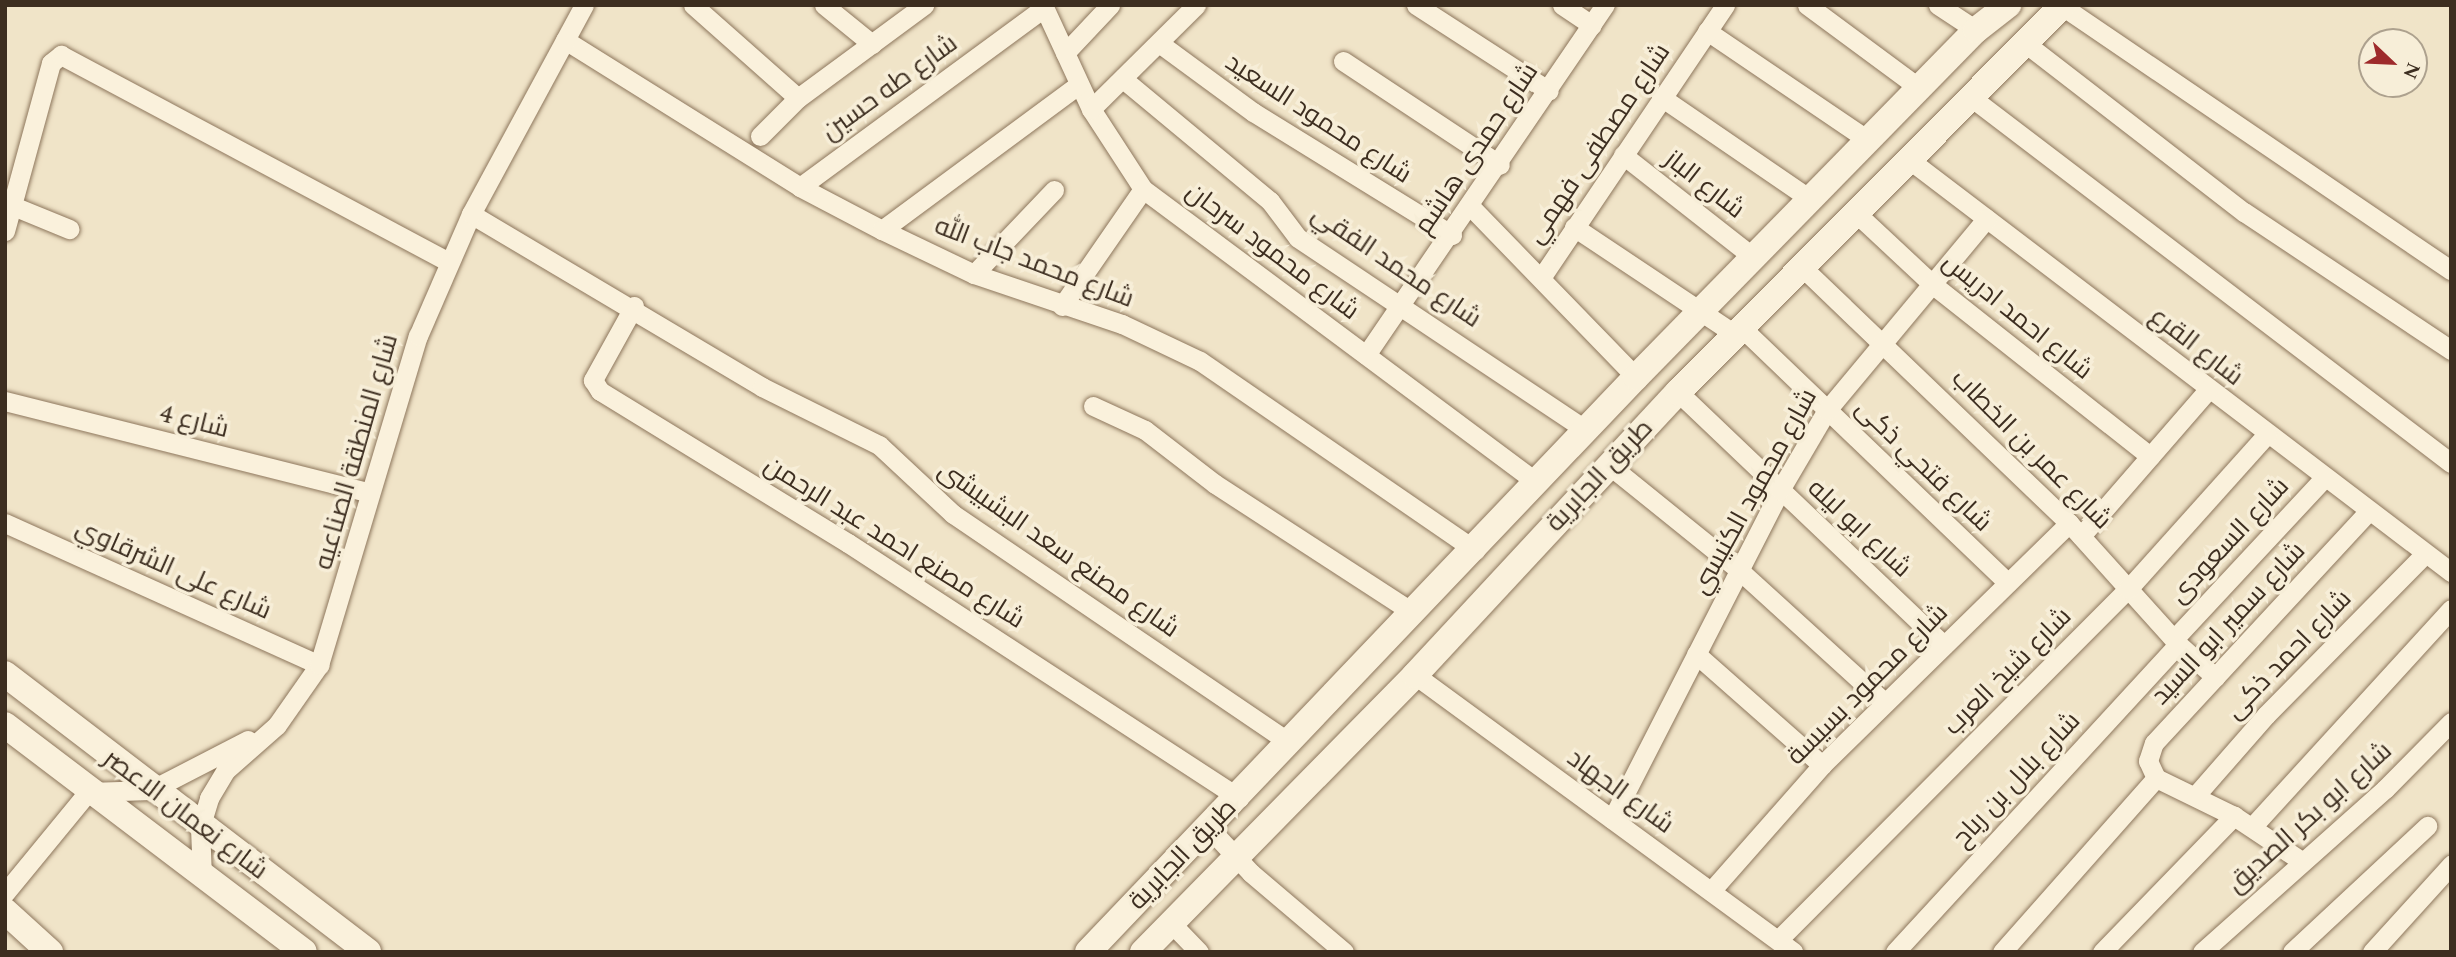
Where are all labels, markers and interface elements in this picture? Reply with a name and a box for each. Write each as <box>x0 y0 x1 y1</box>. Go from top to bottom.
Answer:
street label: شارع طه حسين <box>816 28 964 148</box>
north arrow <box>2358 28 2428 98</box>
street label: شارع مصطفى فهمي <box>1520 38 1678 250</box>
street label: شارع محمود السعيد <box>1219 47 1417 191</box>
street label: شارع حمدى هاشم <box>1408 58 1546 240</box>
text: N <box>2395 58 2427 83</box>
street label: شارع الباز <box>1658 144 1750 226</box>
street label: شارع محمود سرحان <box>1179 177 1365 327</box>
street label: شارع محمد الفقي <box>1305 199 1487 335</box>
street label: شارع محمد جاب الله <box>930 211 1138 315</box>
street label: شارع احمد ادريس <box>1936 247 2098 387</box>
street label: شارع القرع <box>2143 301 2249 393</box>
street label: شارع المنطقة الصناعيه <box>308 331 406 573</box>
street label: شارع عمر بن الخطاب <box>1945 364 2117 536</box>
street label: شارع محمود الكنيسي <box>1686 384 1824 600</box>
street label: شارع فتحي ذكى <box>1848 393 1998 539</box>
street label: شارع 4 <box>156 398 232 446</box>
street label: طريق الجابرية <box>1540 413 1660 539</box>
street label: شارع مصنع احمد عبد الرحمن <box>758 450 1030 636</box>
street label: شارع مصنع سعد البشبيشى <box>932 455 1184 645</box>
street label: شارع السعودى <box>2164 472 2296 610</box>
street label: شارع ابو ليله <box>1801 473 1917 585</box>
street label: شارع على الشرقاوي <box>70 513 276 627</box>
street label: شارع سمير ابو السيد <box>2146 536 2312 712</box>
street label: شارع احمد ذكى <box>2219 584 2359 726</box>
street label: شارع محمود بسيسة <box>1781 598 1955 772</box>
street label: شارع شيخ العرب <box>1938 602 2078 742</box>
street label: شارع بلال بن رباح <box>1947 706 2087 854</box>
street label: شارع ابو بكر الصديق <box>2221 736 2399 900</box>
street label: شارع نعمان الاعصر <box>97 743 273 887</box>
street label: شارع الجهاد <box>1561 743 1679 841</box>
street label: طريق الجابرية <box>1122 793 1244 917</box>

